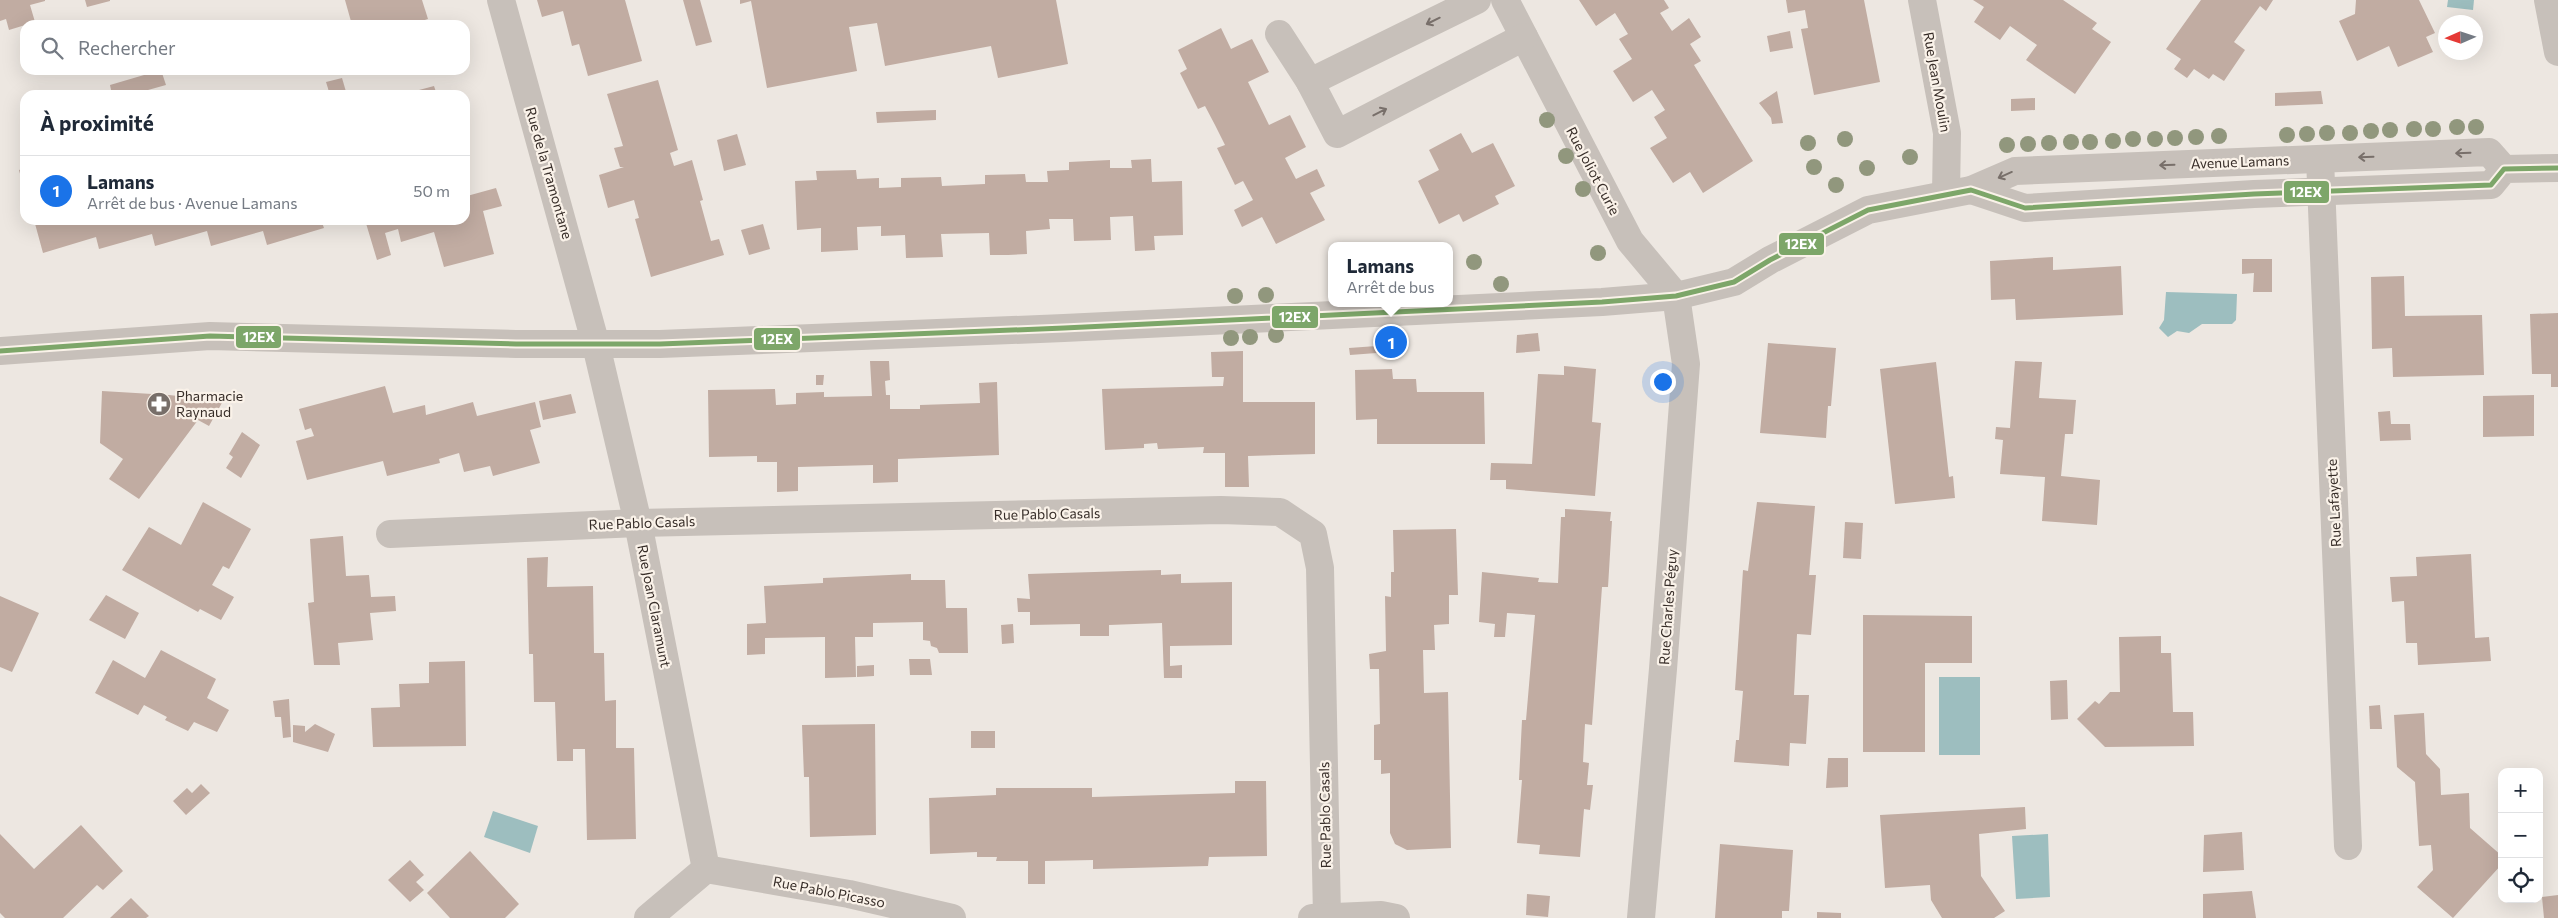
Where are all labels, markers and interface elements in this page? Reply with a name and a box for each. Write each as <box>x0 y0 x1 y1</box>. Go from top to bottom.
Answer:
north arrow <box>2438 15 2483 60</box>
one-way arrow <box>1426 17 1441 27</box>
search box <box>20 20 470 75</box>
street label: Rue Jean Moulin <box>1920 31 1955 133</box>
icon: search <box>38 34 66 62</box>
text: Rechercher <box>78 36 176 59</box>
street label: Rue de la Tramontane <box>522 105 576 241</box>
one-way arrow <box>1372 107 1387 116</box>
text: À proximité <box>40 110 154 135</box>
street label: Rue Joliot Curie <box>1563 124 1624 218</box>
one-way arrow <box>2455 148 2472 158</box>
street label: Avenue Lamans <box>2190 151 2290 172</box>
one-way arrow <box>2358 152 2374 162</box>
one-way arrow <box>2159 161 2175 170</box>
text: Lamans <box>87 170 154 193</box>
one-way arrow <box>1998 171 2013 181</box>
line badge: 12EX <box>2283 180 2330 204</box>
text: 1 <box>52 181 60 200</box>
text: 50 m <box>413 181 450 200</box>
text: 12EX <box>2290 183 2322 200</box>
text: Arrêt de bus · Avenue Lamans <box>87 193 298 212</box>
line badge: 12EX <box>1778 232 1825 256</box>
text: 12EX <box>1785 235 1817 252</box>
popup <box>1328 242 1453 307</box>
text: Lamans <box>1347 254 1414 277</box>
text: Arrêt de bus <box>1347 277 1434 296</box>
line badge: 12EX <box>1271 305 1319 329</box>
text: 12EX <box>1279 308 1311 325</box>
pin: 1 <box>1375 323 1407 361</box>
line badge: 12EX <box>235 325 282 349</box>
line badge: 12EX <box>753 327 801 351</box>
text: 12EX <box>243 328 275 345</box>
text: 12EX <box>761 330 793 347</box>
your location <box>1650 369 1676 395</box>
place label: Pharmacie Raynaud <box>176 387 243 420</box>
pharmacy icon: Pharmacie Raynaud <box>146 391 172 417</box>
street label: Rue Lafayette <box>2323 459 2344 547</box>
street label: Rue Pablo Casals <box>993 504 1100 523</box>
street label: Rue Pablo Casals <box>588 512 696 533</box>
street label: Rue Joan Claramunt <box>634 543 675 669</box>
street label: Rue Charles Péguy <box>1655 548 1680 666</box>
street label: Rue Pablo Casals <box>1315 762 1334 869</box>
map controls <box>2498 768 2543 903</box>
button: + <box>2498 768 2543 813</box>
button: − <box>2498 813 2543 858</box>
button: locate <box>2498 858 2543 903</box>
street label: Rue Pablo Picasso <box>772 872 887 911</box>

